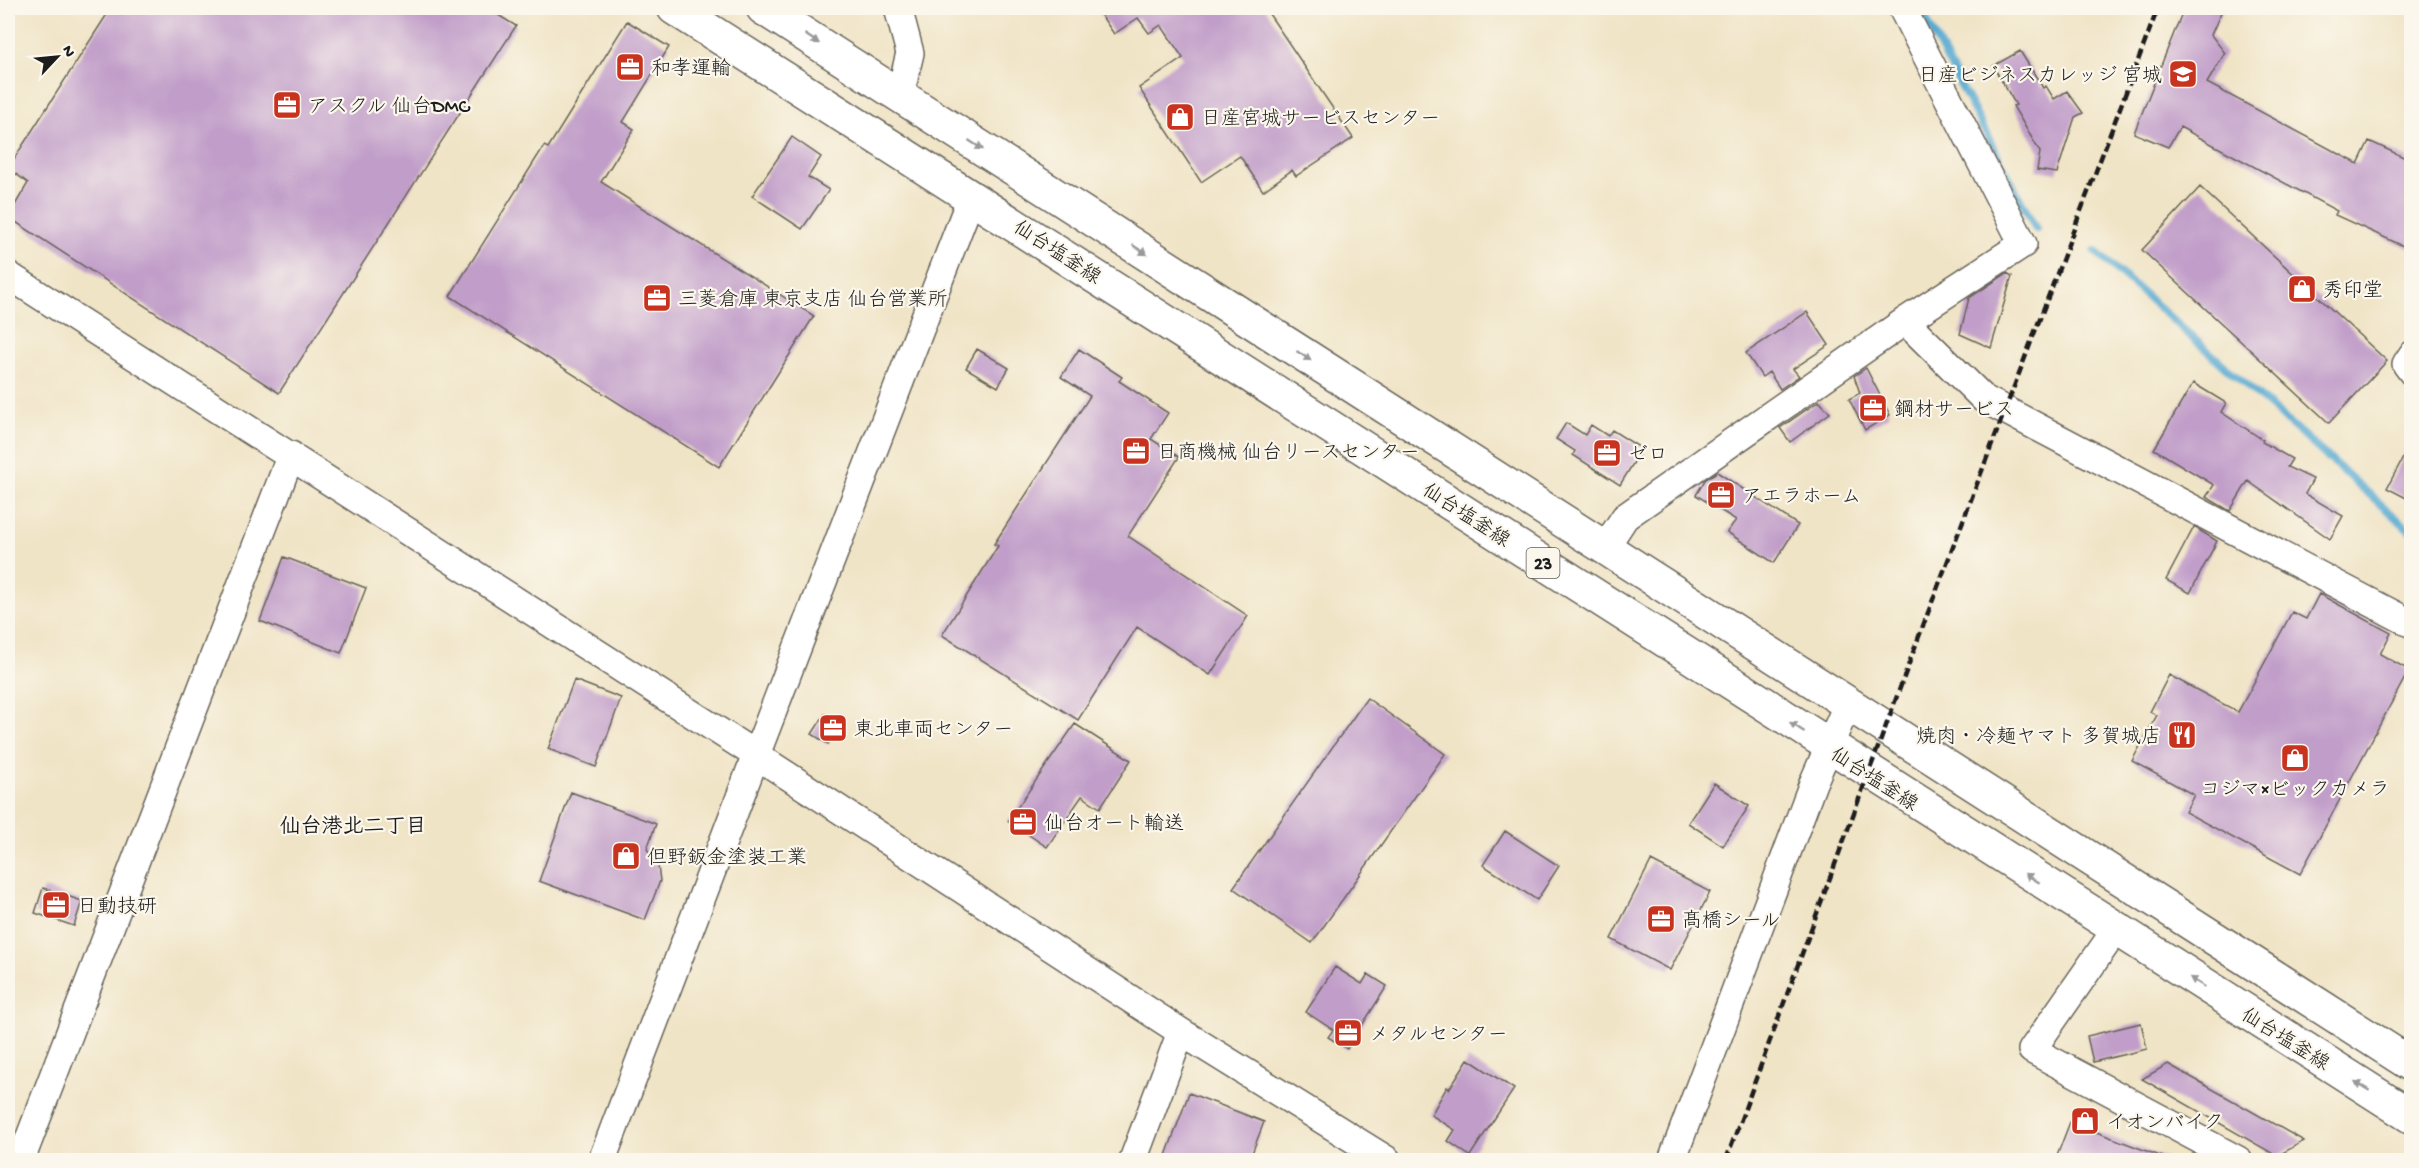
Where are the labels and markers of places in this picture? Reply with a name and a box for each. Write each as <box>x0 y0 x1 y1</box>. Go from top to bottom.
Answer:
office icon: 和孝運輸 <box>614 51 646 83</box>
place label: 和孝運輸 <box>651 57 731 82</box>
school or university icon: 日産ビジネスカレッジ 宮城 <box>2167 58 2199 90</box>
place label: 日産ビジネスカレッジ 宮城 <box>1918 64 2162 89</box>
office icon: アスクル 仙台DMC <box>271 89 303 121</box>
place label: アスクル 仙台DMC <box>308 95 470 120</box>
shop icon: 日産宮城サービスセンター <box>1164 101 1196 133</box>
place label: 日産宮城サービスセンター <box>1201 107 1440 132</box>
shop icon: 秀印堂 <box>2286 273 2318 305</box>
place label: 秀印堂 <box>2323 279 2383 304</box>
office icon: 三菱倉庫 東京支店 仙台営業所 <box>641 282 673 314</box>
place label: 三菱倉庫 東京支店 仙台営業所 <box>678 288 947 313</box>
office icon: 鋼材サービス <box>1857 392 1889 424</box>
place label: 鋼材サービス <box>1894 399 2014 423</box>
office icon: 日商機械 仙台リースセンター <box>1120 435 1152 467</box>
office icon: ゼロ <box>1591 437 1623 469</box>
place label: 日商機械 仙台リースセンター <box>1157 441 1420 466</box>
place label: ゼロ <box>1628 444 1668 468</box>
office icon: アエラホーム <box>1705 479 1737 511</box>
place label: アエラホーム <box>1742 487 1861 510</box>
office icon: 東北車両センター <box>817 712 849 744</box>
place label: 東北車両センター <box>854 718 1013 743</box>
restaurant icon: 焼肉・冷麺ヤマト 多賀城店 <box>2166 719 2198 751</box>
place label: 焼肉・冷麺ヤマト 多賀城店 <box>1916 725 2161 750</box>
shop icon: コジマ×ビックカメラ <box>2279 742 2311 774</box>
place label: コジマ×ビックカメラ <box>2200 779 2390 803</box>
office icon: 仙台オート輸送 <box>1007 806 1039 838</box>
place label: 仙台オート輸送 <box>1044 812 1184 837</box>
shop icon: 但野鈑金塗装工業 <box>610 840 642 872</box>
place label: 但野鈑金塗装工業 <box>647 846 807 871</box>
office icon: 日動技研 <box>40 889 72 921</box>
place label: 日動技研 <box>77 896 157 920</box>
office icon: 髙橋シール <box>1645 903 1677 935</box>
place label: 髙橋シール <box>1682 909 1781 934</box>
office icon: メタルセンター <box>1332 1017 1364 1049</box>
place label: メタルセンター <box>1369 1025 1508 1048</box>
shop icon: イオンバイク <box>2069 1105 2101 1137</box>
place label: イオンバイク <box>2106 1113 2224 1136</box>

